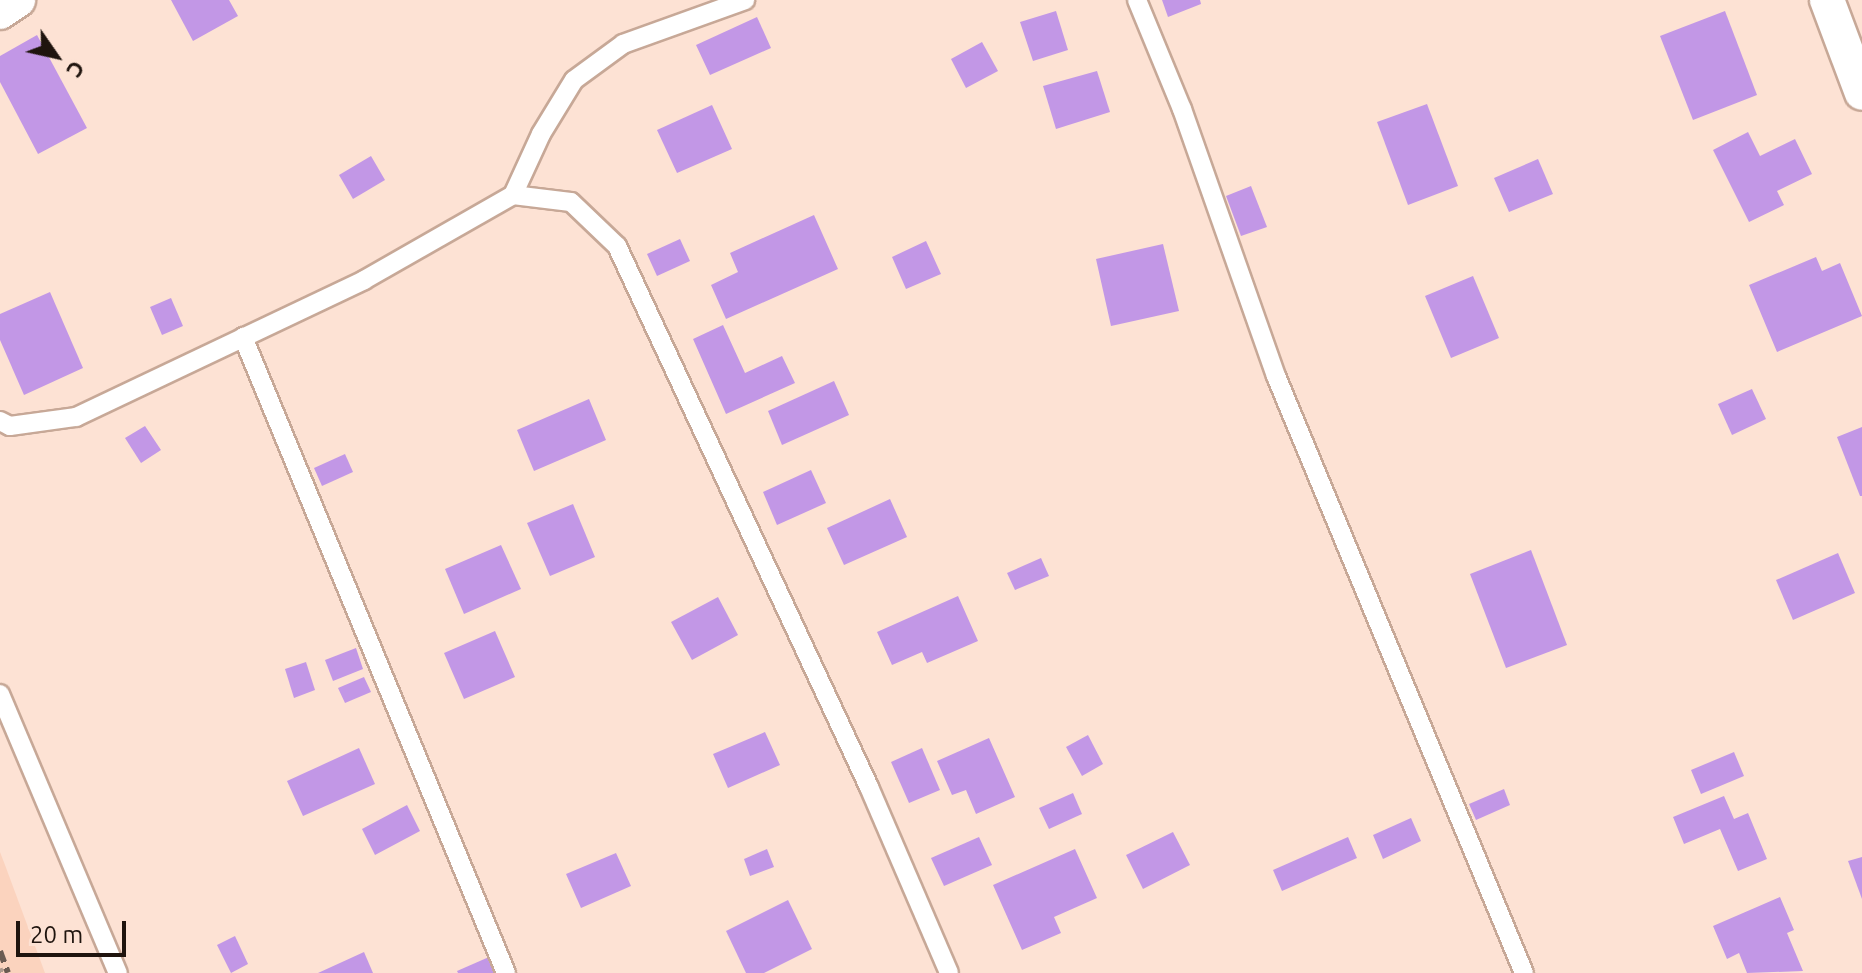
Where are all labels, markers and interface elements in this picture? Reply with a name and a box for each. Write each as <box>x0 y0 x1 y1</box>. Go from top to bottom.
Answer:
north arrow <box>16 16 96 96</box>
text: С <box>62 57 91 83</box>
scale bar <box>20 905 130 955</box>
text: 20 m <box>30 921 83 948</box>

